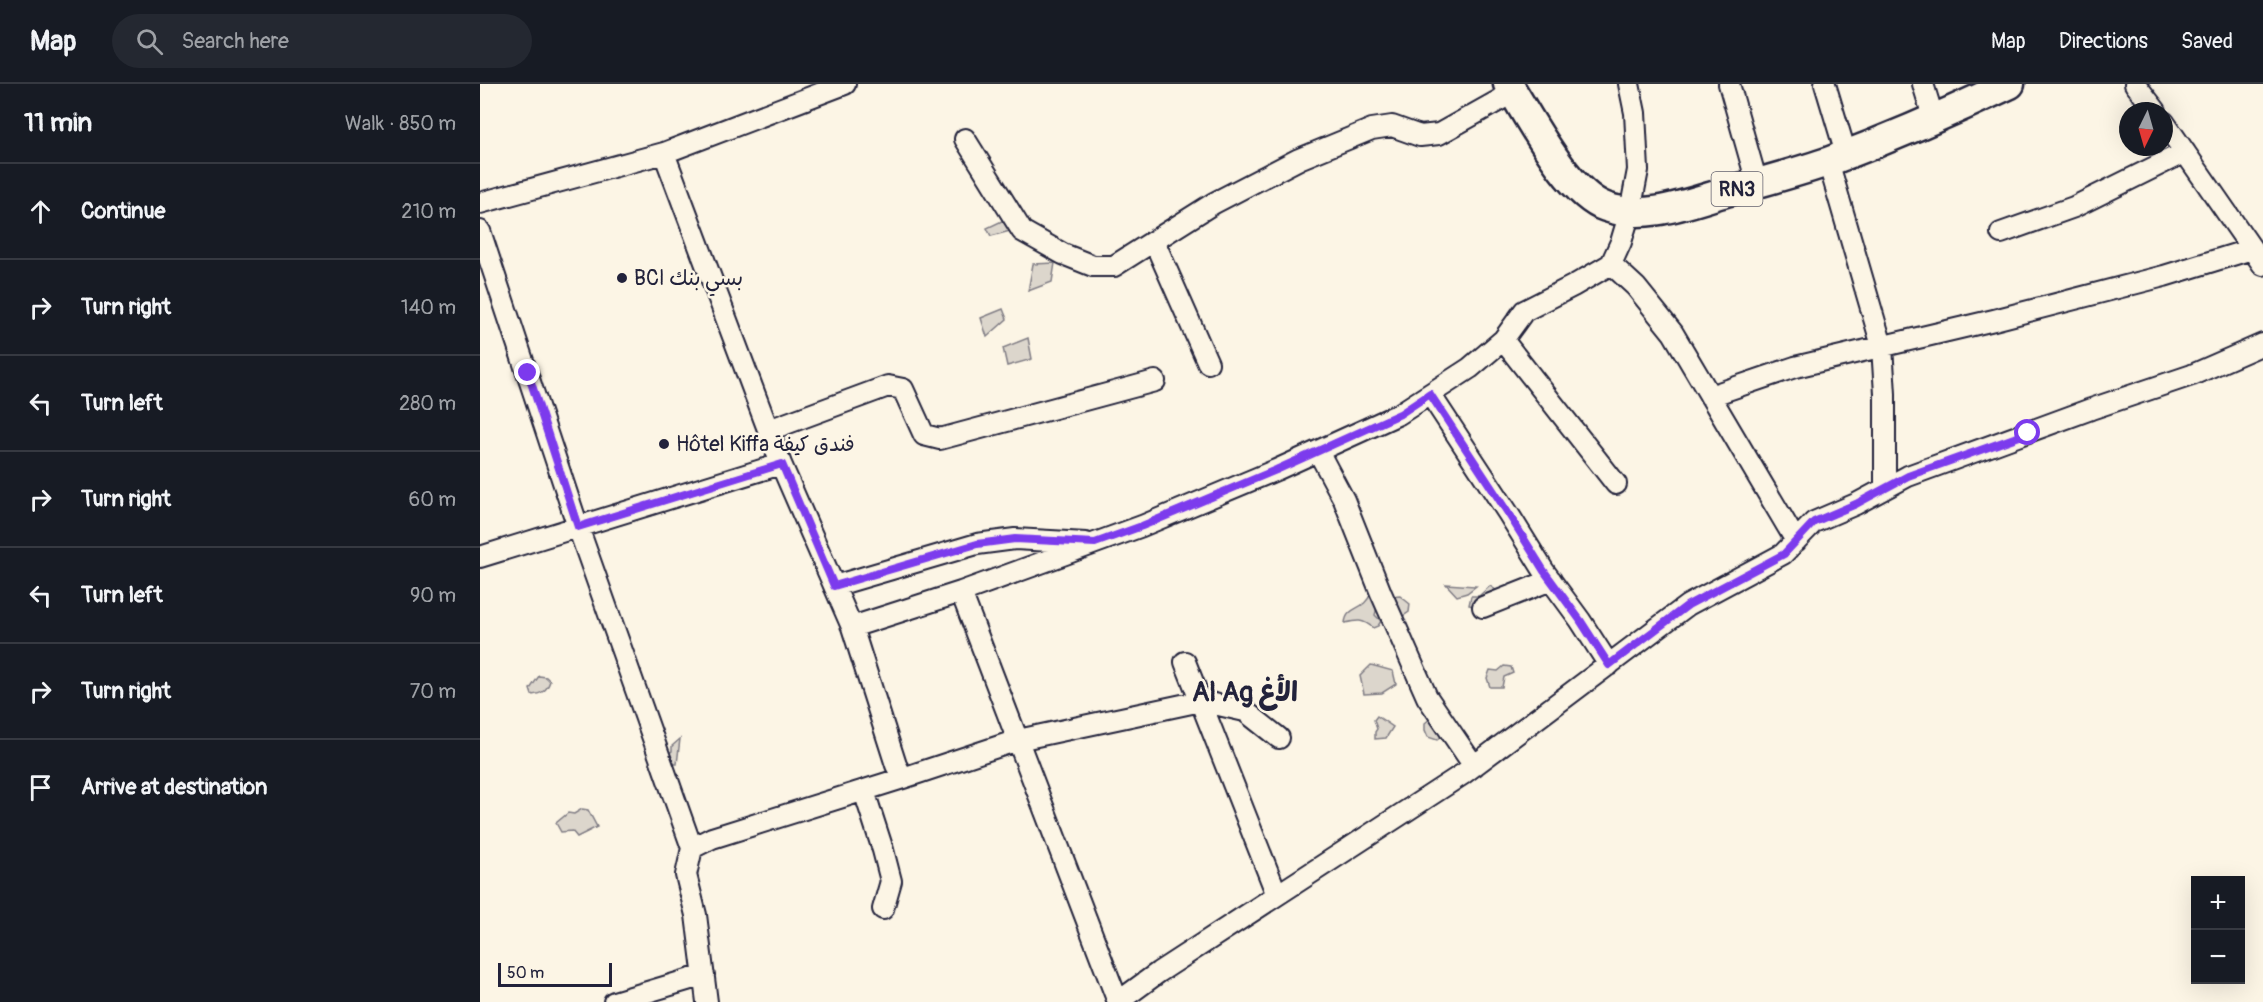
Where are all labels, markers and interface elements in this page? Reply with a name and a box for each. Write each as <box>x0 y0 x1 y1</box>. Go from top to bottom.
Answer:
search box <box>112 14 532 68</box>
text: Map <box>30 24 76 59</box>
icon: search <box>133 25 166 58</box>
text: Search here <box>181 27 289 55</box>
text: Map <box>1991 28 2026 55</box>
text: Directions <box>2059 28 2148 55</box>
text: Saved <box>2181 28 2233 55</box>
north arrow <box>2119 102 2173 156</box>
text: 11 min <box>24 107 92 139</box>
text: Walk · 850 m <box>345 111 456 136</box>
road number: RN3 <box>1712 172 1762 206</box>
icon: ahead <box>24 195 57 228</box>
text: Continue <box>81 197 165 225</box>
text: 210 m <box>401 199 456 224</box>
place label: BCI بسي بنك <box>634 265 743 297</box>
marker: BCI بسي بنك <box>615 271 629 285</box>
icon: right <box>24 291 57 324</box>
text: Turn right <box>81 293 171 321</box>
text: 140 m <box>401 295 456 320</box>
route end <box>514 359 540 385</box>
icon: left <box>24 387 57 420</box>
text: Turn left <box>81 389 163 417</box>
text: 280 m <box>399 391 456 416</box>
route start <box>2014 419 2040 445</box>
place label: Hôtel Kiffa فندق كيفة <box>676 431 855 458</box>
marker: Hôtel Kiffa فندق كيفة <box>657 437 671 451</box>
icon: right <box>24 483 57 516</box>
text: Turn right <box>81 485 171 513</box>
text: 60 m <box>409 487 456 512</box>
icon: left <box>24 579 57 612</box>
text: Turn left <box>81 581 163 609</box>
text: 90 m <box>410 583 456 608</box>
district label: Al Ag الأغ <box>1192 674 1298 711</box>
icon: right <box>24 675 57 708</box>
text: Turn right <box>81 677 171 705</box>
text: 70 m <box>410 679 456 704</box>
icon: arrive <box>24 771 57 804</box>
text: Arrive at destination <box>81 773 267 801</box>
map controls <box>2191 876 2245 984</box>
button: + <box>2191 876 2245 930</box>
button: − <box>2191 930 2245 984</box>
scale bar <box>498 960 612 988</box>
text: 50 m <box>507 963 544 983</box>

